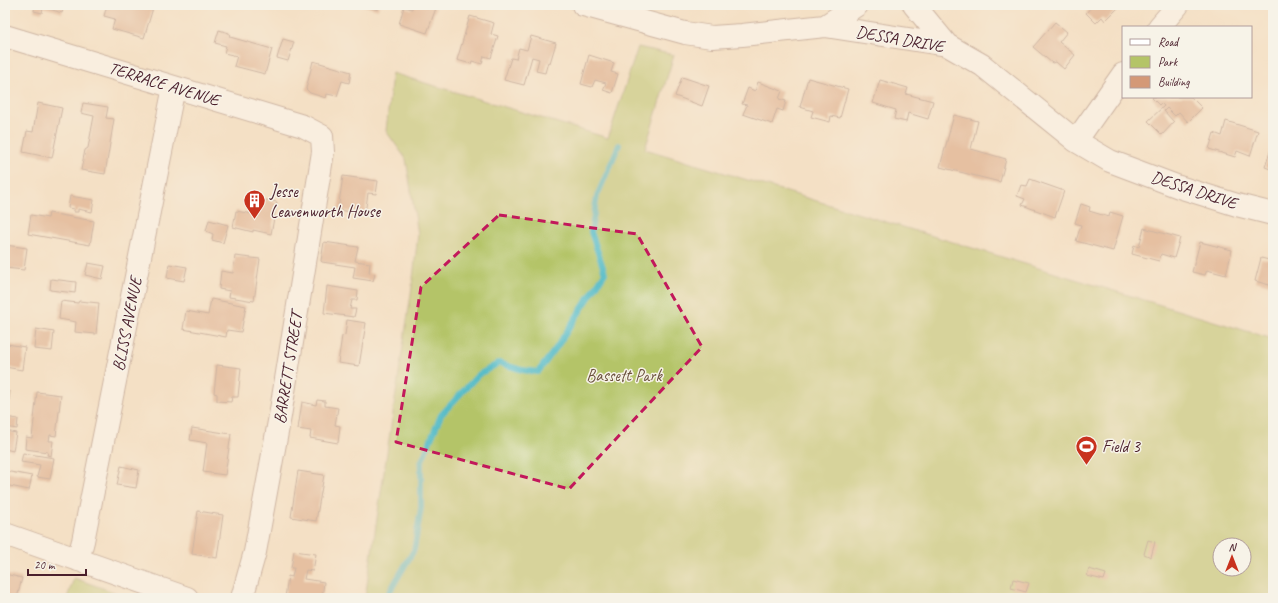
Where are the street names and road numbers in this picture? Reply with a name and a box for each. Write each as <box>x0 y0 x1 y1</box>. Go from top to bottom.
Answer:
street label: DESSA DRIVE <box>854 21 947 57</box>
street label: TERRACE AVENUE <box>106 57 224 111</box>
street label: DESSA DRIVE <box>1149 166 1241 214</box>
street label: BLISS AVENUE <box>108 273 147 373</box>
street label: BARRETT STREET <box>269 307 308 425</box>

